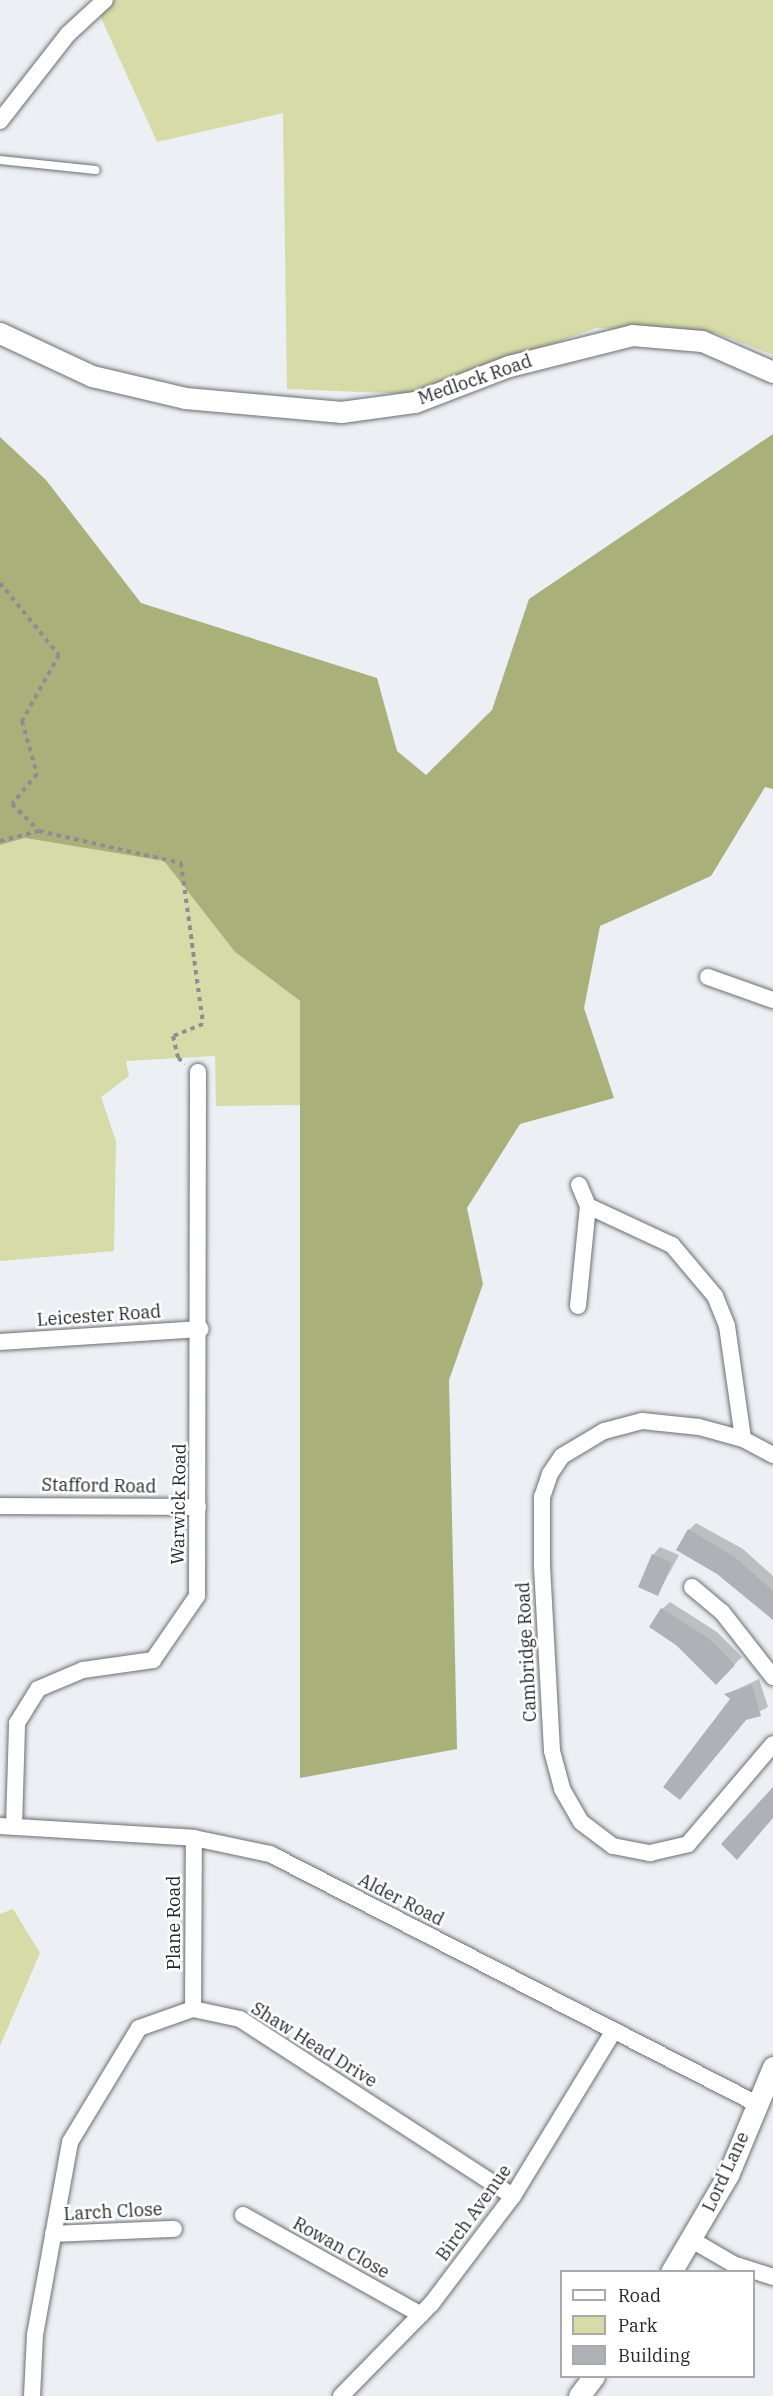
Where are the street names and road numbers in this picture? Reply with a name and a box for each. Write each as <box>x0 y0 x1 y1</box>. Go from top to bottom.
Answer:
street label: Medlock Road <box>415 350 535 410</box>
street label: Leicester Road <box>36 1301 162 1331</box>
street label: Warwick Road <box>167 1443 191 1565</box>
street label: Stafford Road <box>41 1474 157 1498</box>
street label: Cambridge Road <box>513 1581 541 1723</box>
street label: Alder Road <box>355 1869 447 1931</box>
street label: Plane Road <box>163 1876 185 1970</box>
street label: Shaw Head Drive <box>247 1998 381 2092</box>
street label: Lord Lane <box>698 2129 754 2215</box>
street label: Birch Avenue <box>432 2161 516 2265</box>
street label: Larch Close <box>63 2199 163 2225</box>
street label: Rowan Close <box>289 2213 393 2283</box>

